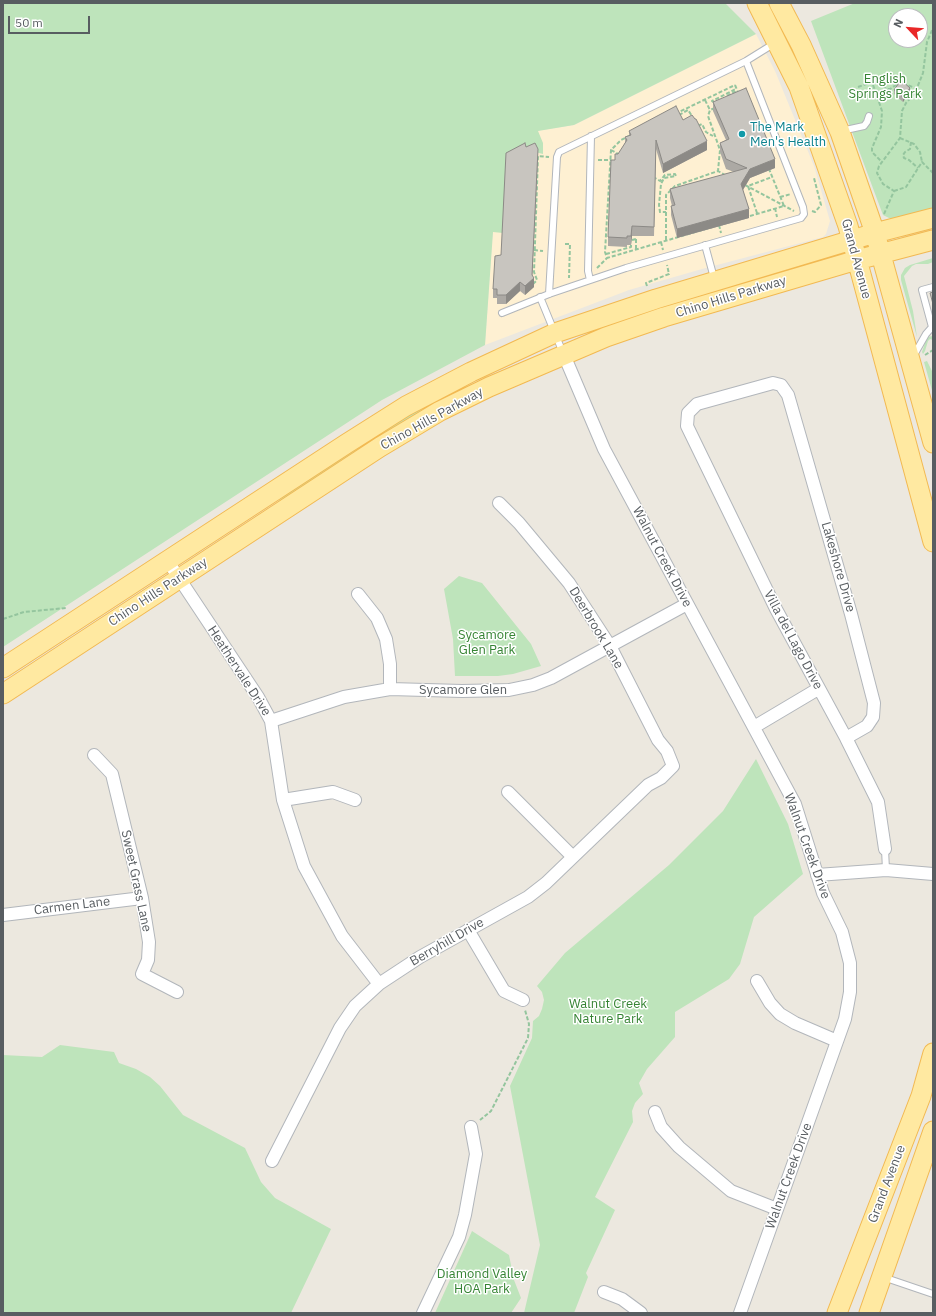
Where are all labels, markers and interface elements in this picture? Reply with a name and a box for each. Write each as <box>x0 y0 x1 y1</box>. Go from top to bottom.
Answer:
scale bar <box>10 8 92 34</box>
north arrow <box>888 8 928 48</box>
text: 50 m <box>15 15 43 30</box>
text: N <box>890 17 906 30</box>
park label: English Springs Park <box>848 71 922 102</box>
place label: The Mark Men's Health <box>750 119 826 150</box>
marker: The Mark Men's Health <box>737 129 747 139</box>
street label: Grand Avenue <box>838 217 874 301</box>
street label: Chino Hills Parkway <box>674 273 788 321</box>
street label: Chino Hills Parkway <box>378 384 486 454</box>
street label: Walnut Creek Drive <box>629 504 695 610</box>
street label: Lakeshore Drive <box>818 520 858 614</box>
street label: Chino Hills Parkway <box>106 554 210 630</box>
street label: Deerbrook Lane <box>566 584 626 672</box>
street label: Villa del Lago Drive <box>760 588 826 692</box>
street label: Heathervale Drive <box>204 623 274 719</box>
park label: Sycamore Glen Park <box>458 627 516 658</box>
street label: Sycamore Glen <box>419 682 507 698</box>
street label: Walnut Creek Drive <box>781 791 833 901</box>
street label: Sweet Grass Lane <box>118 829 154 933</box>
street label: Carmen Lane <box>33 894 111 918</box>
street label: Berryhill Drive <box>407 915 487 969</box>
park label: Walnut Creek Nature Park <box>569 996 647 1027</box>
street label: Walnut Creek Drive <box>763 1121 815 1231</box>
street label: Grand Avenue <box>865 1143 909 1225</box>
park label: Diamond Valley HOA Park <box>437 1266 527 1297</box>

